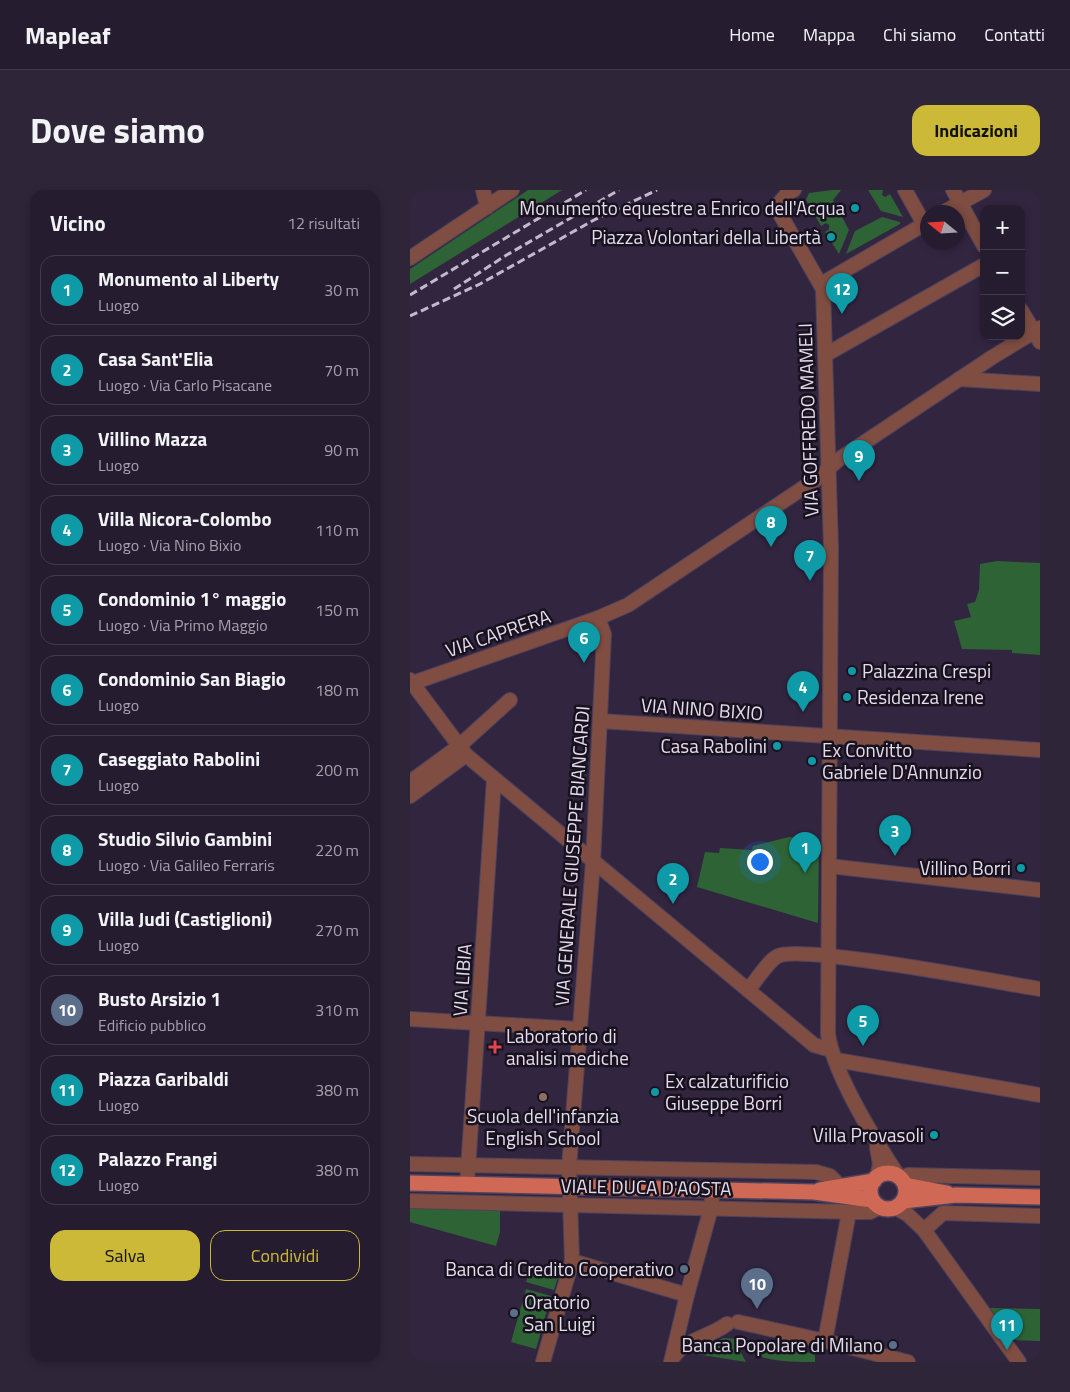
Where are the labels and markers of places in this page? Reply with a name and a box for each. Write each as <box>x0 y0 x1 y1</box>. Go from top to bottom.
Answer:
place label: Monumento equestre a Enrico dell'Acqua <box>519 193 845 222</box>
marker: Monumento equestre a Enrico dell'Acqua <box>849 202 861 214</box>
place label: Piazza Volontari della Libertà <box>591 222 821 251</box>
marker: Piazza Volontari della Libertà <box>825 231 837 243</box>
pin: 12 <box>826 273 858 314</box>
pin: 9 <box>843 440 875 481</box>
pin: 8 <box>755 506 787 547</box>
pin: 7 <box>794 540 826 581</box>
pin: 6 <box>568 622 600 663</box>
place label: Palazzina Crespi <box>862 656 991 685</box>
marker: Palazzina Crespi <box>846 665 858 677</box>
pin: 4 <box>787 671 819 712</box>
place label: Residenza Irene <box>857 682 984 711</box>
marker: Residenza Irene <box>841 691 853 703</box>
place label: Casa Rabolini <box>660 731 767 760</box>
place label: Ex Convitto Gabriele D'Annunzio <box>822 735 982 786</box>
marker: Casa Rabolini <box>771 740 783 752</box>
marker: Ex Convitto Gabriele D'Annunzio <box>806 755 818 767</box>
pin: 3 <box>879 815 911 856</box>
pin: 1 <box>789 832 821 873</box>
place label: Villino Borri <box>919 853 1011 882</box>
marker: Villino Borri <box>1015 862 1027 874</box>
pin: 2 <box>657 863 689 904</box>
pin: 5 <box>847 1005 879 1046</box>
place label: Laboratorio di analisi mediche <box>506 1021 629 1072</box>
marker: Laboratorio di analisi mediche <box>488 1040 502 1054</box>
place label: Ex calzaturificio Giuseppe Borri <box>665 1066 789 1117</box>
marker: Ex calzaturificio Giuseppe Borri <box>649 1086 661 1098</box>
marker: Scuola dell'infanzia English School <box>537 1091 549 1103</box>
place label: Scuola dell'infanzia English School <box>467 1101 619 1152</box>
place label: Villa Provasoli <box>813 1120 924 1149</box>
marker: Villa Provasoli <box>928 1129 940 1141</box>
place label: Banca di Credito Cooperativo <box>445 1254 674 1283</box>
marker: Banca di Credito Cooperativo <box>678 1263 690 1275</box>
pin: 10 <box>741 1268 773 1309</box>
place label: Oratorio San Luigi <box>524 1287 595 1338</box>
marker: Oratorio San Luigi <box>508 1307 520 1319</box>
pin: 11 <box>991 1309 1023 1350</box>
place label: Banca Popolare di Milano <box>682 1330 883 1359</box>
marker: Banca Popolare di Milano <box>887 1339 899 1351</box>

